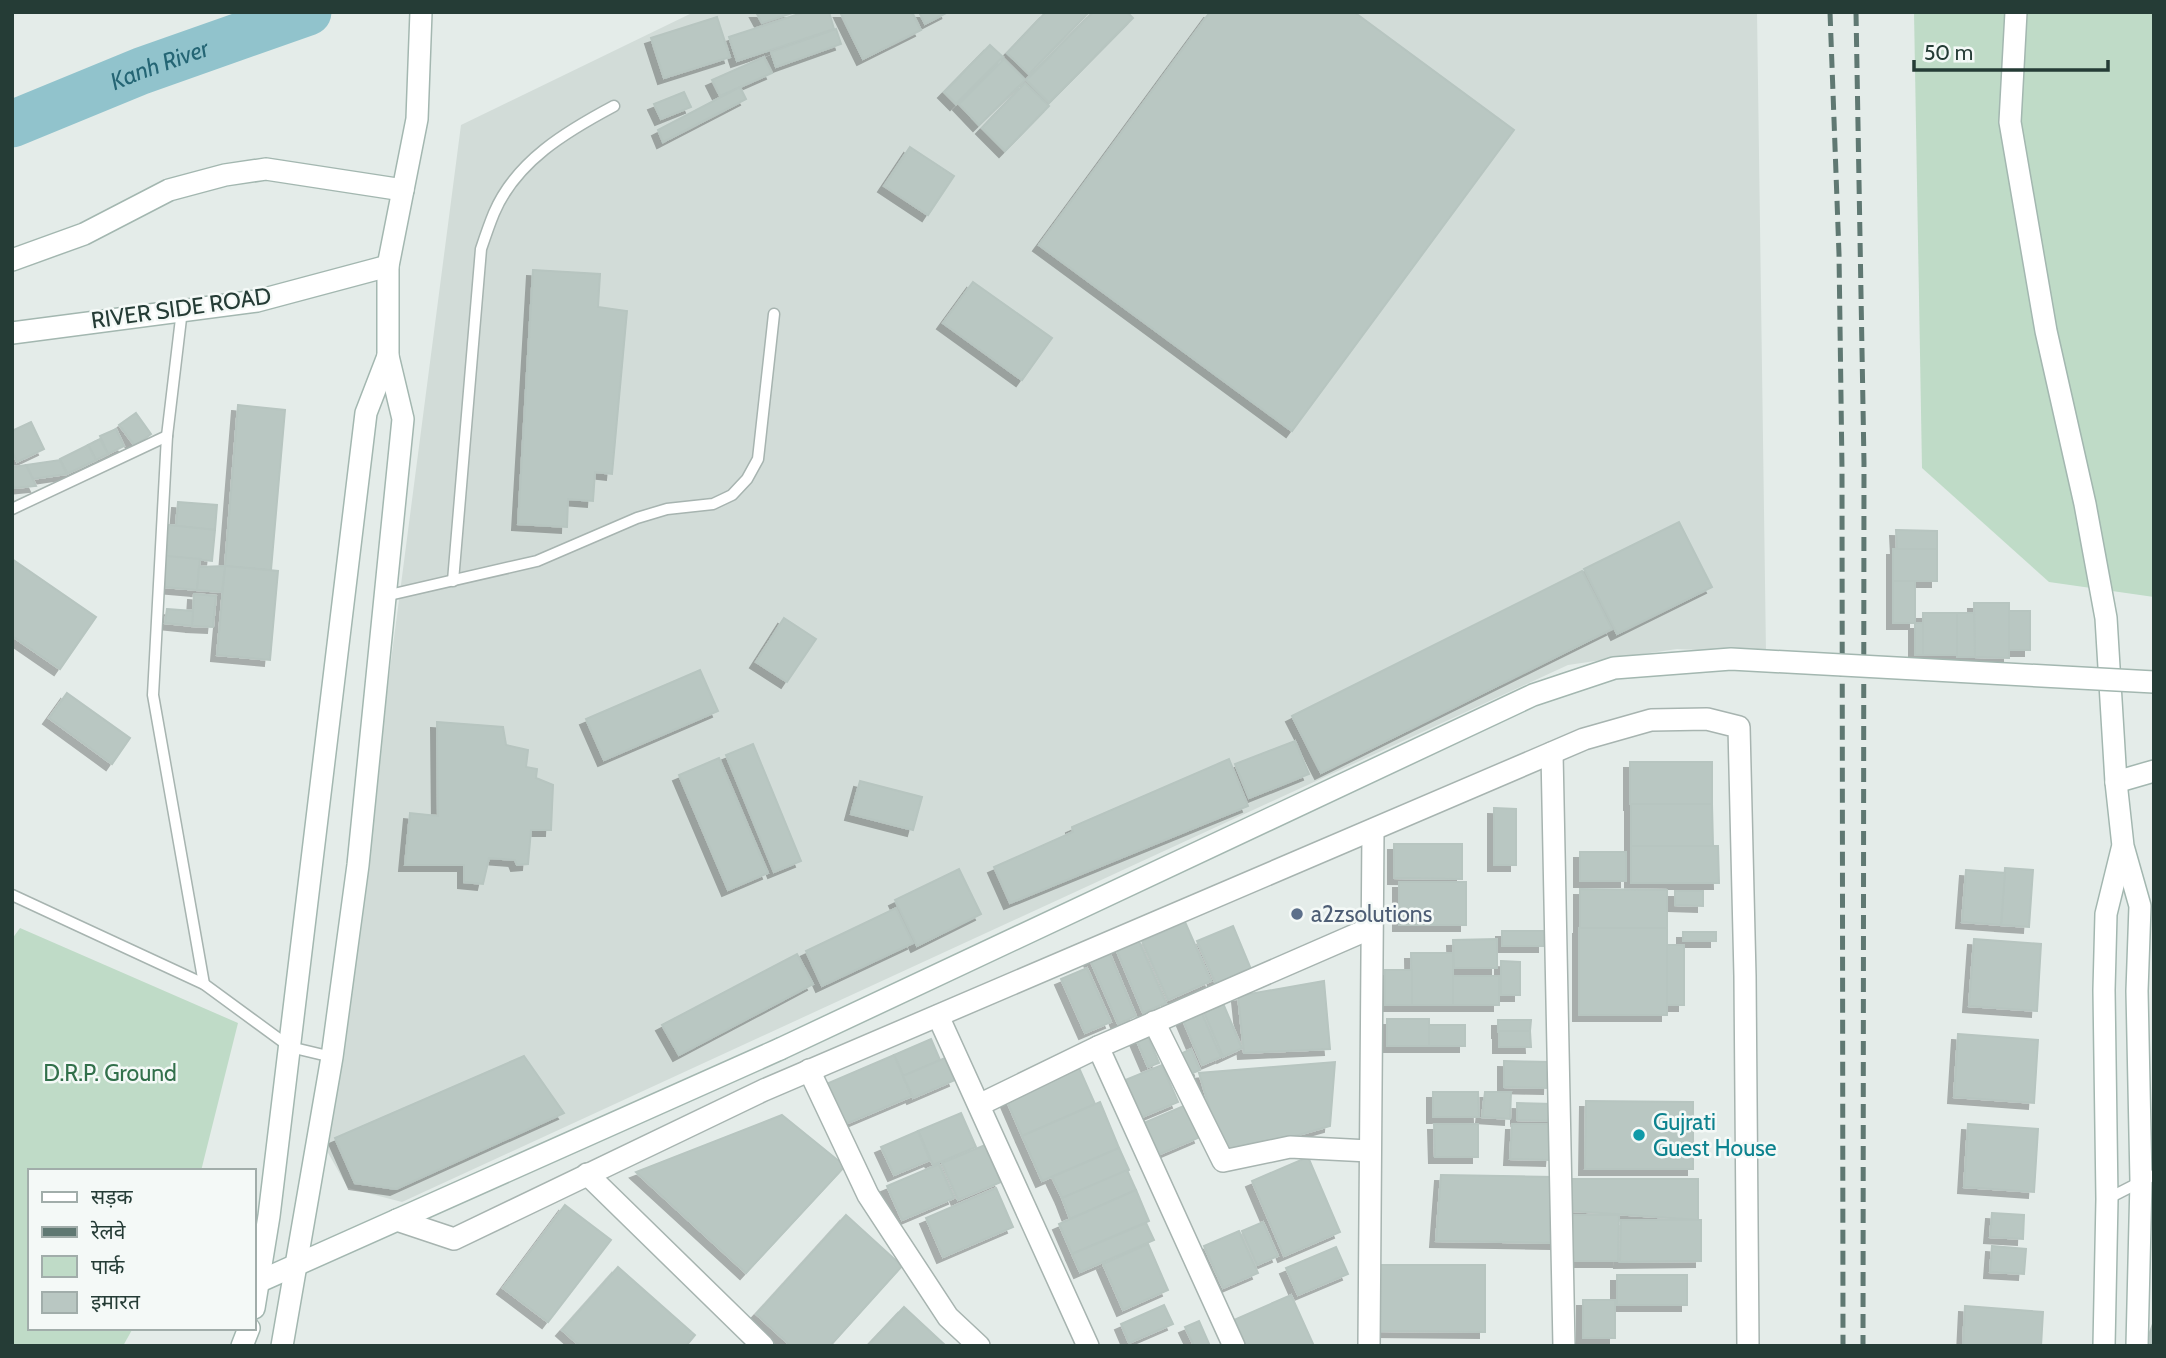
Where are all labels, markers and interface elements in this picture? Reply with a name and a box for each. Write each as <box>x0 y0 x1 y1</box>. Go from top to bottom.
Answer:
scale bar <box>1914 28 2108 72</box>
water label: Kanh River <box>106 33 214 96</box>
text: 50 m <box>1924 40 1973 65</box>
street label: RIVER SIDE ROAD <box>89 281 273 335</box>
place label: a2zsolutions <box>1311 900 1432 928</box>
marker: a2zsolutions <box>1289 906 1305 922</box>
park label: D.R.P. Ground <box>43 1059 177 1087</box>
place label: Gujrati Guest House <box>1653 1108 1777 1162</box>
marker: Gujrati Guest House <box>1631 1127 1647 1143</box>
legend <box>28 1169 256 1330</box>
text: सड़क <box>91 1184 133 1209</box>
text: रेलवे <box>90 1219 126 1244</box>
text: पार्क <box>91 1254 125 1279</box>
text: इमारत <box>91 1289 141 1314</box>

